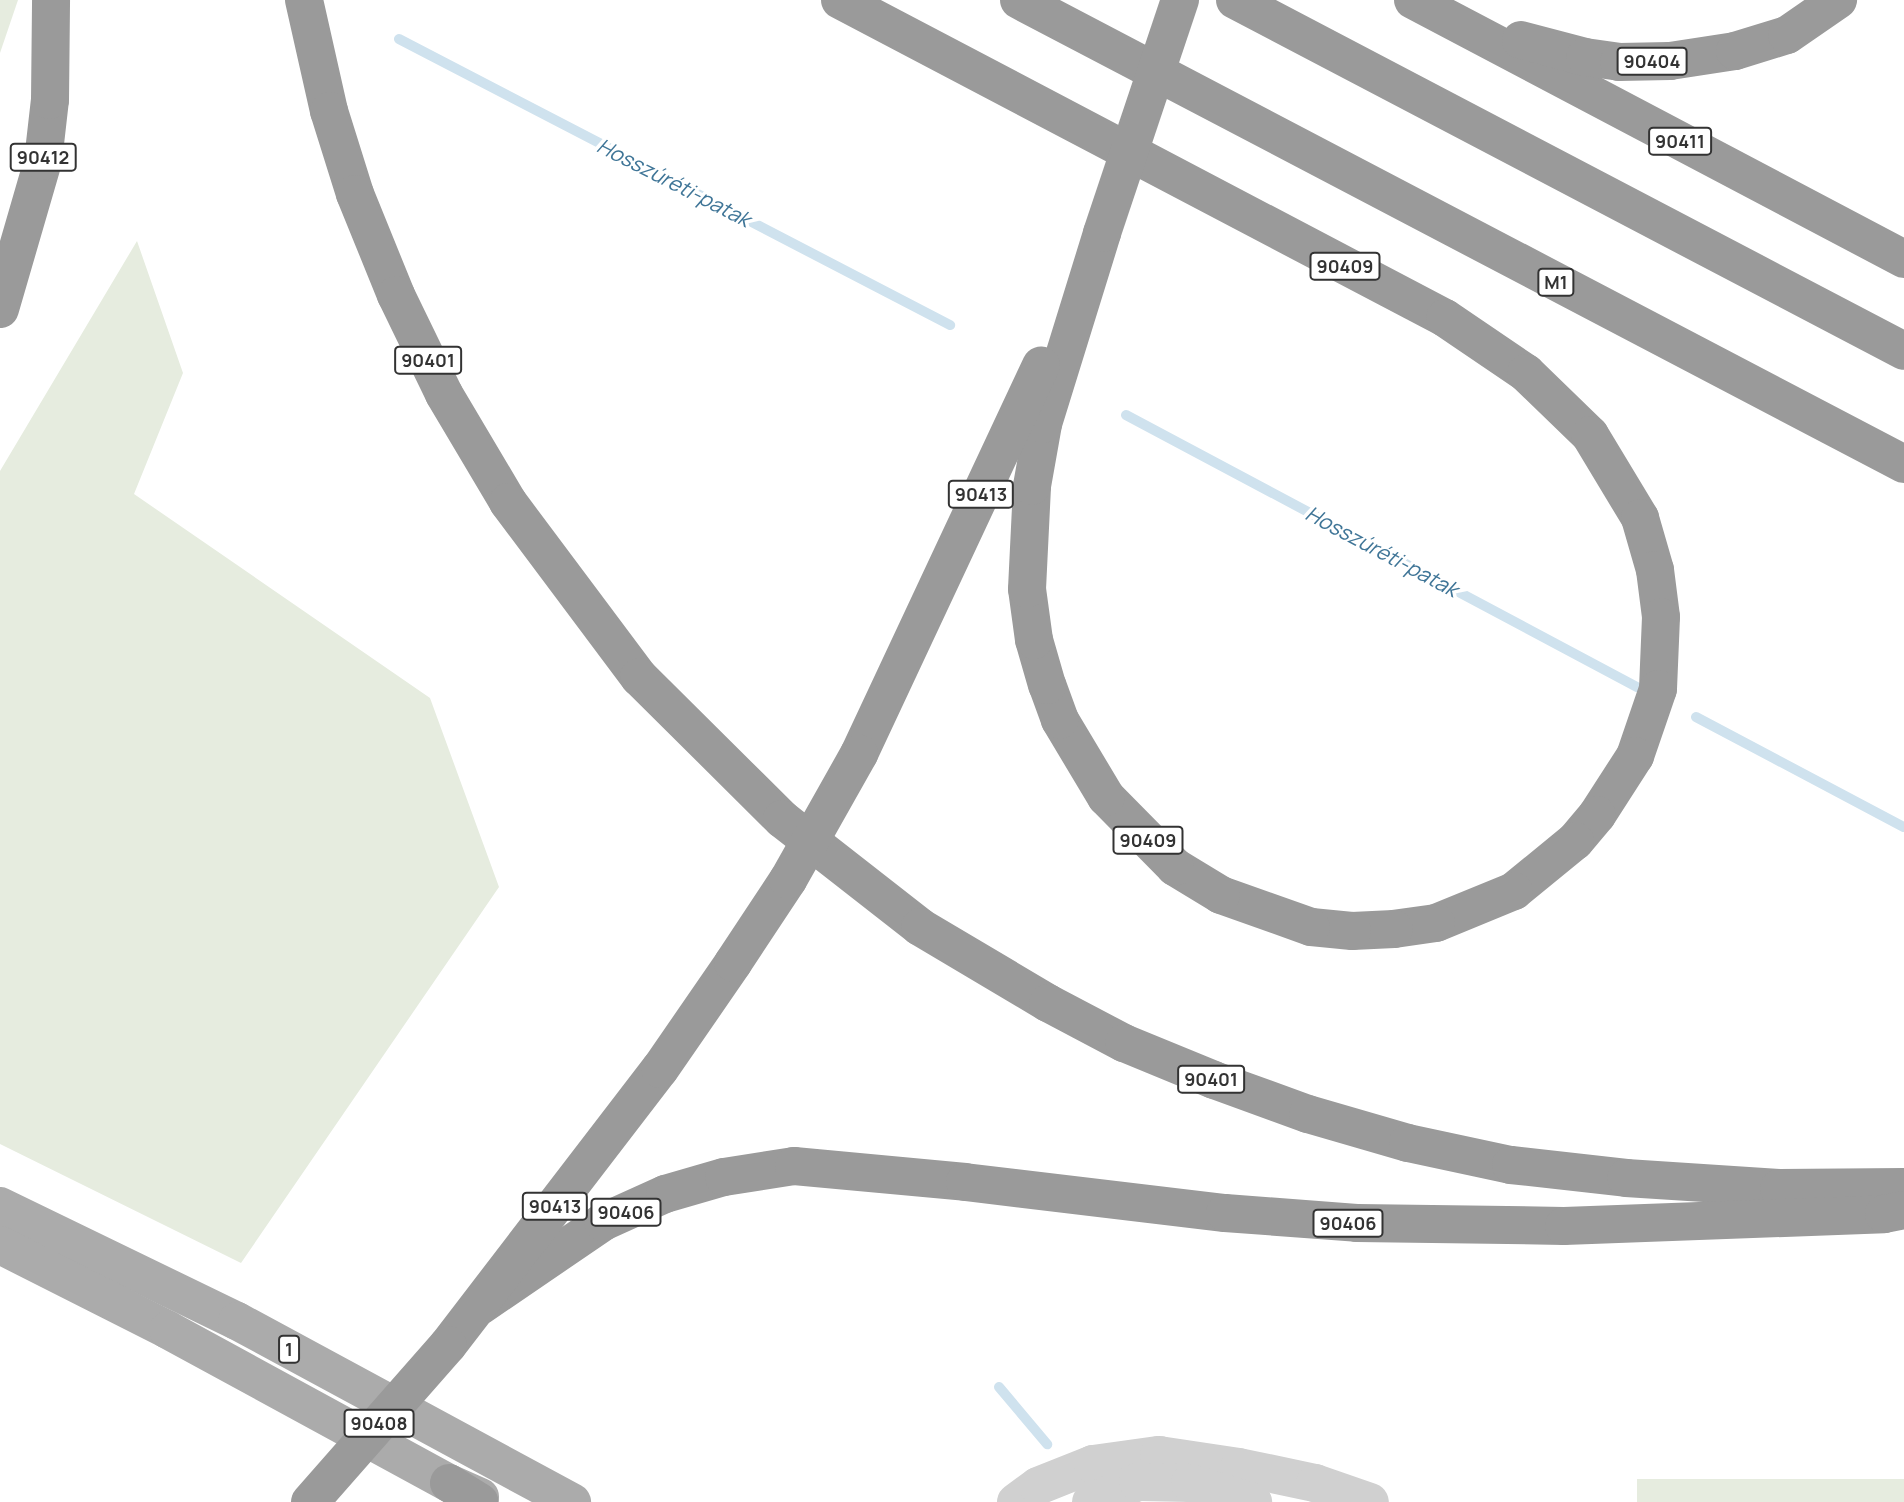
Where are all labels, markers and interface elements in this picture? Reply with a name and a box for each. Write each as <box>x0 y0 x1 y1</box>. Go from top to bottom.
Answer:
road number: 90404 <box>1615 46 1689 76</box>
road number: 90411 <box>1647 126 1713 156</box>
water label: Hosszúréti-patak <box>593 132 755 232</box>
road number: 90412 <box>8 142 78 172</box>
road number: 90409 <box>1308 252 1382 280</box>
road number: M1 <box>1537 268 1575 296</box>
road number: 90401 <box>393 346 463 374</box>
road number: 90413 <box>948 480 1014 508</box>
water label: Hosszúréti-patak <box>1302 500 1462 602</box>
road number: 90409 <box>1111 826 1185 854</box>
road number: 90401 <box>1176 1064 1246 1094</box>
road number: 90413 <box>522 1191 588 1220</box>
road number: 90406 <box>589 1198 663 1226</box>
road number: 90406 <box>1311 1208 1385 1238</box>
road number: 1 <box>277 1334 301 1364</box>
road number: 90408 <box>342 1408 416 1438</box>

